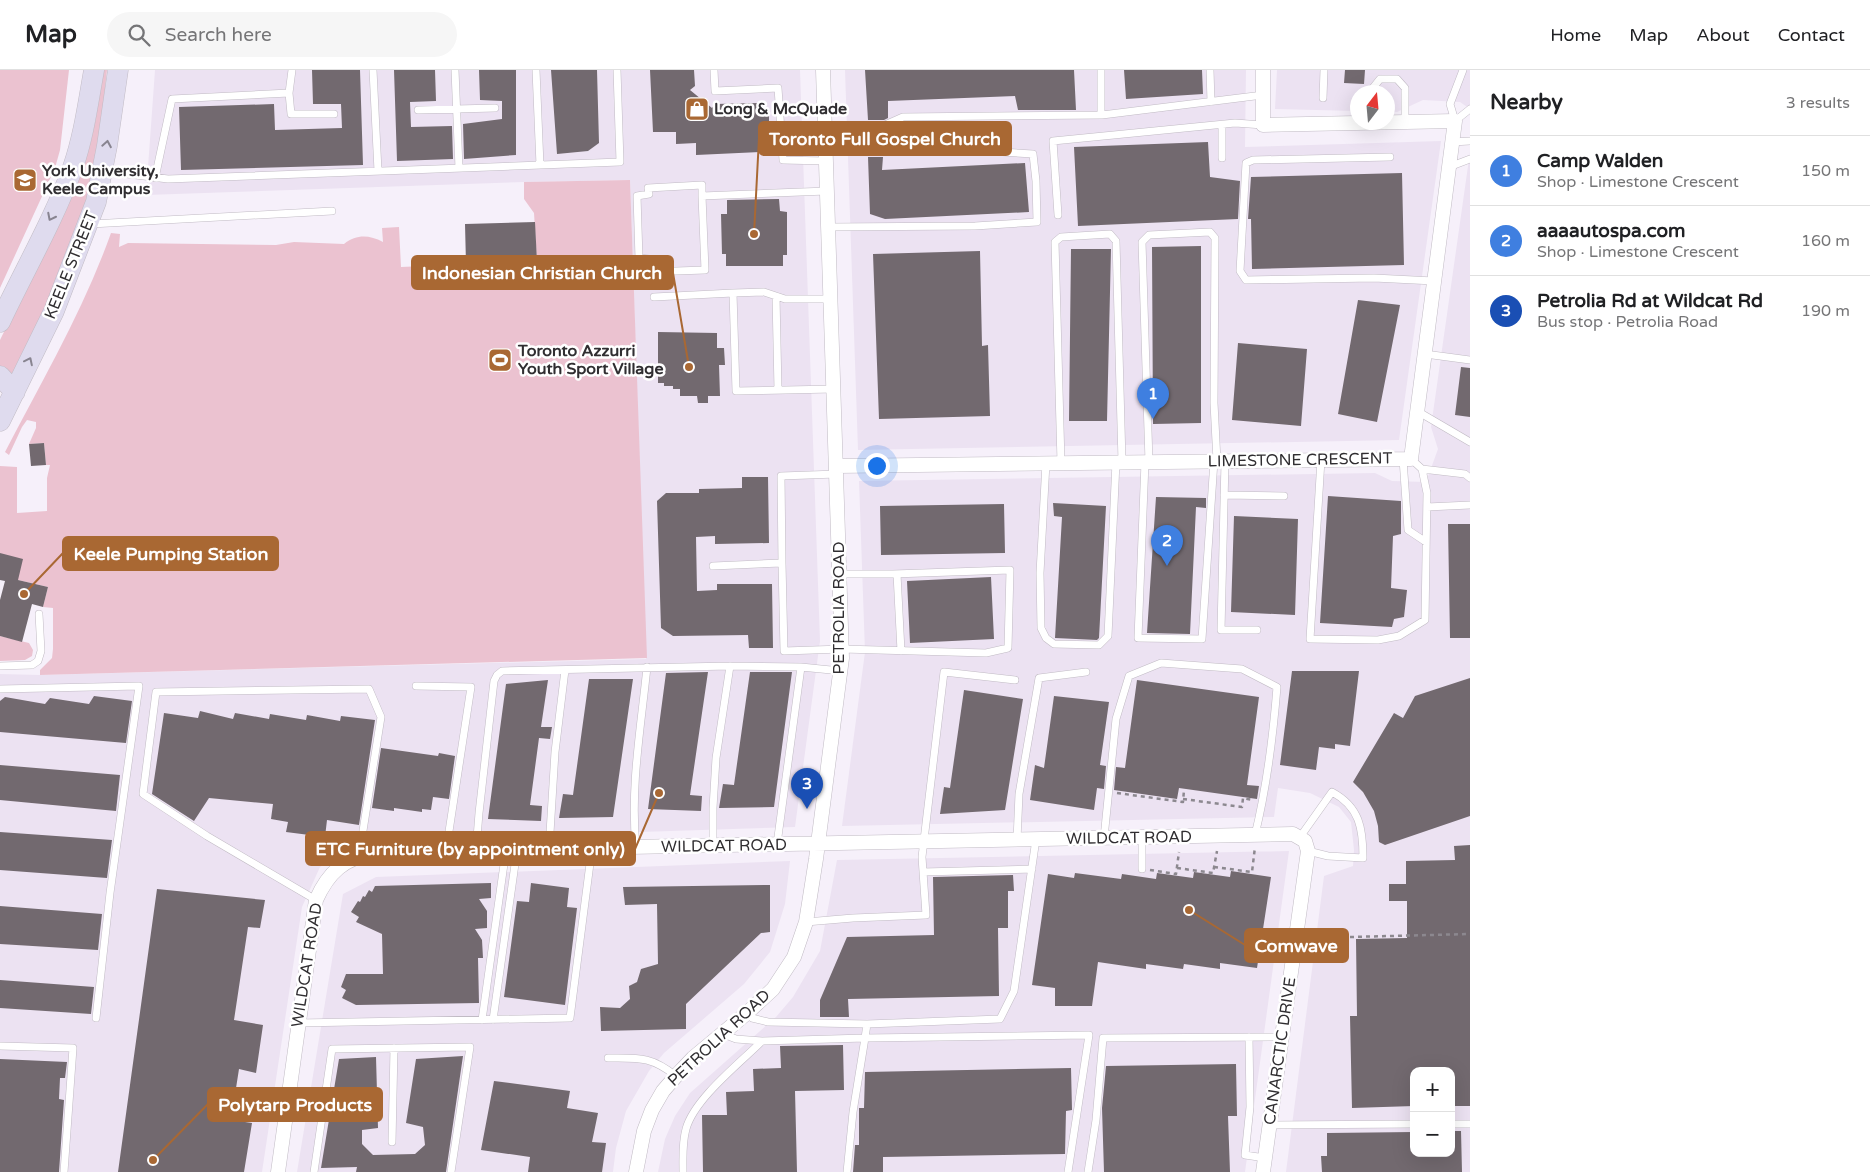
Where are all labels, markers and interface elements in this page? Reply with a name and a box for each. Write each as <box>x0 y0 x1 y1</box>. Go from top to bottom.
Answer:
search box <box>107 12 457 57</box>
text: Map <box>25 20 77 49</box>
icon: search <box>125 21 153 49</box>
text: Search here <box>165 24 272 46</box>
text: Home <box>1550 24 1601 46</box>
text: Map <box>1629 24 1668 46</box>
text: About <box>1696 24 1750 46</box>
text: Contact <box>1778 24 1845 46</box>
north arrow <box>1350 85 1395 130</box>
text: Nearby <box>1490 90 1563 115</box>
text: 3 results <box>1786 93 1850 113</box>
shop icon: Long & McQuade <box>684 96 710 122</box>
place label: Long & McQuade <box>714 99 847 119</box>
callout: Toronto Full Gospel Church <box>759 122 1011 155</box>
text: Toronto Full Gospel Church <box>768 128 1001 150</box>
one-way arrow <box>102 139 112 148</box>
text: Camp Walden <box>1537 150 1663 172</box>
place label: York University, Keele Campus <box>42 161 159 199</box>
text: 1 <box>1501 161 1511 181</box>
text: 150 m <box>1801 161 1850 181</box>
school or university icon: York University, Keele Campus <box>12 167 38 193</box>
text: Shop · Limestone Crescent <box>1537 172 1739 192</box>
street label: KEELE STREET <box>40 208 102 322</box>
one-way arrow <box>47 212 57 221</box>
text: aaaautospa.com <box>1537 220 1685 242</box>
text: 2 <box>1501 231 1511 251</box>
text: 160 m <box>1801 231 1850 251</box>
text: Shop · Limestone Crescent <box>1537 242 1739 262</box>
callout: Indonesian Christian Church <box>412 256 673 289</box>
text: Indonesian Christian Church <box>422 262 662 284</box>
text: Petrolia Rd at Wildcat Rd <box>1537 290 1763 312</box>
text: 3 <box>1501 301 1511 321</box>
text: 190 m <box>1801 301 1850 321</box>
text: Bus stop · Petrolia Road <box>1537 312 1718 332</box>
place label: Toronto Azzurri Youth Sport Village <box>517 341 664 379</box>
sports icon: Toronto Azzurri Youth Sport Village <box>487 347 513 373</box>
one-way arrow <box>23 358 33 367</box>
pin: 1 <box>1137 378 1169 419</box>
street label: LIMESTONE CRESCENT <box>1207 448 1393 472</box>
your location <box>864 453 890 479</box>
pin: 2 <box>1151 525 1183 566</box>
callout: Keele Pumping Station <box>63 537 278 570</box>
street label: PETROLIA ROAD <box>829 541 849 675</box>
text: Keele Pumping Station <box>74 543 268 565</box>
pin: 3 <box>791 768 823 809</box>
street label: WILDCAT ROAD <box>1066 827 1192 849</box>
callout: ETC Furniture (by appointment only) <box>306 832 635 865</box>
street label: WILDCAT ROAD <box>661 835 787 857</box>
text: ETC Furniture (by appointment only) <box>315 838 625 860</box>
street label: WILDCAT ROAD <box>287 901 327 1029</box>
callout: Comwave <box>1245 929 1348 962</box>
text: Comwave <box>1254 935 1338 957</box>
street label: CANARCTIC DRIVE <box>1260 976 1300 1126</box>
street label: PETROLIA ROAD <box>664 985 774 1091</box>
map controls <box>1410 1067 1455 1157</box>
button: + <box>1410 1067 1455 1112</box>
callout: Polytarp Products <box>208 1088 382 1121</box>
text: Polytarp Products <box>218 1094 372 1116</box>
button: − <box>1410 1112 1455 1157</box>

